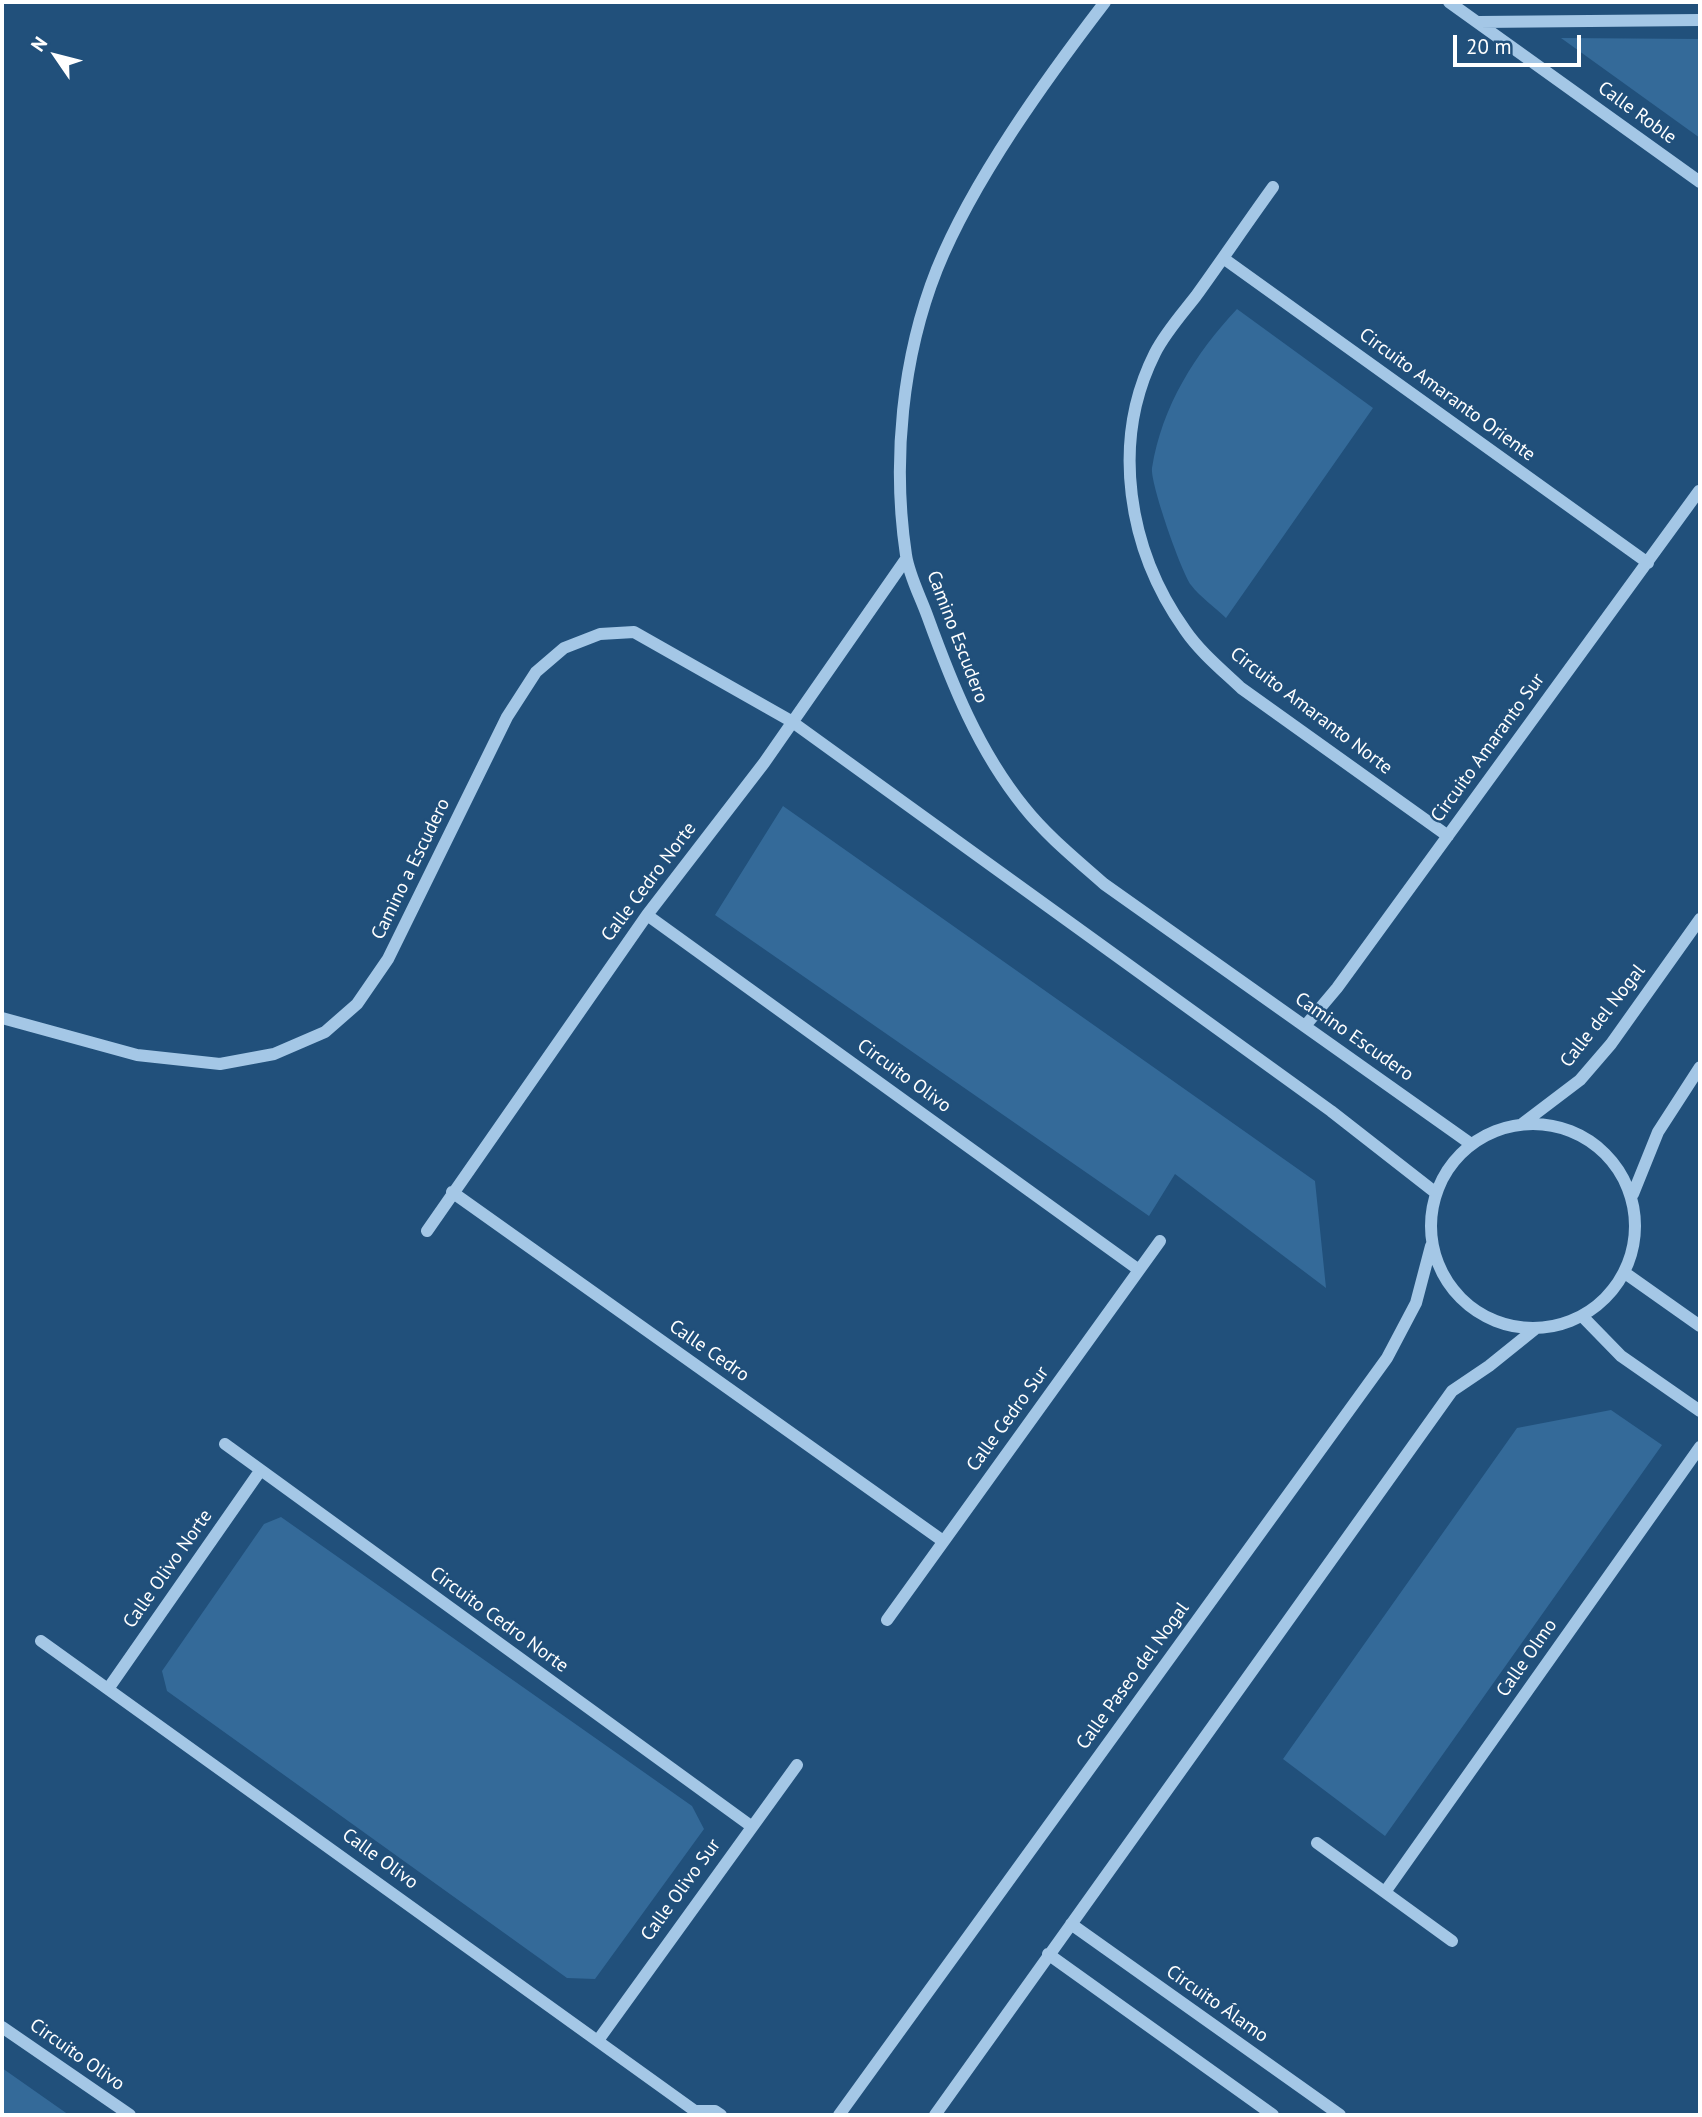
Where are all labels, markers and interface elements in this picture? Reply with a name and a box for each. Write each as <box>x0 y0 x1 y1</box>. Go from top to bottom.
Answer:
north arrow <box>21 21 91 91</box>
scale bar <box>1457 21 1585 65</box>
text: N <box>25 32 52 56</box>
text: 20 m <box>1466 33 1512 60</box>
street label: Calle Roble <box>1593 77 1681 149</box>
street label: Circuito Amaranto Oriente <box>1355 323 1539 467</box>
street label: Camino Escudero <box>921 568 993 706</box>
street label: Circuito Amaranto Norte <box>1225 642 1397 780</box>
street label: Circuito Amaranto Sur <box>1426 669 1550 827</box>
street label: Camino a Escudero <box>367 795 455 943</box>
street label: Calle Cedro Norte <box>597 818 701 946</box>
street label: Calle del Nogal <box>1556 960 1650 1072</box>
street label: Camino Escudero <box>1290 988 1418 1086</box>
street label: Circuito Olivo <box>853 1034 955 1118</box>
street label: Calle Cedro <box>665 1315 753 1387</box>
street label: Calle Cedro Sur <box>962 1362 1054 1476</box>
street label: Calle Olivo Norte <box>119 1505 217 1633</box>
street label: Circuito Cedro Norte <box>425 1562 573 1678</box>
street label: Calle Paseo del Nogal <box>1072 1598 1194 1754</box>
street label: Calle Olmo <box>1492 1615 1562 1701</box>
street label: Calle Olivo <box>337 1824 423 1894</box>
street label: Calle Olivo Sur <box>636 1835 726 1945</box>
street label: Circuito Álamo <box>1162 1960 1272 2048</box>
street label: Circuito Olivo <box>25 2014 129 2096</box>

